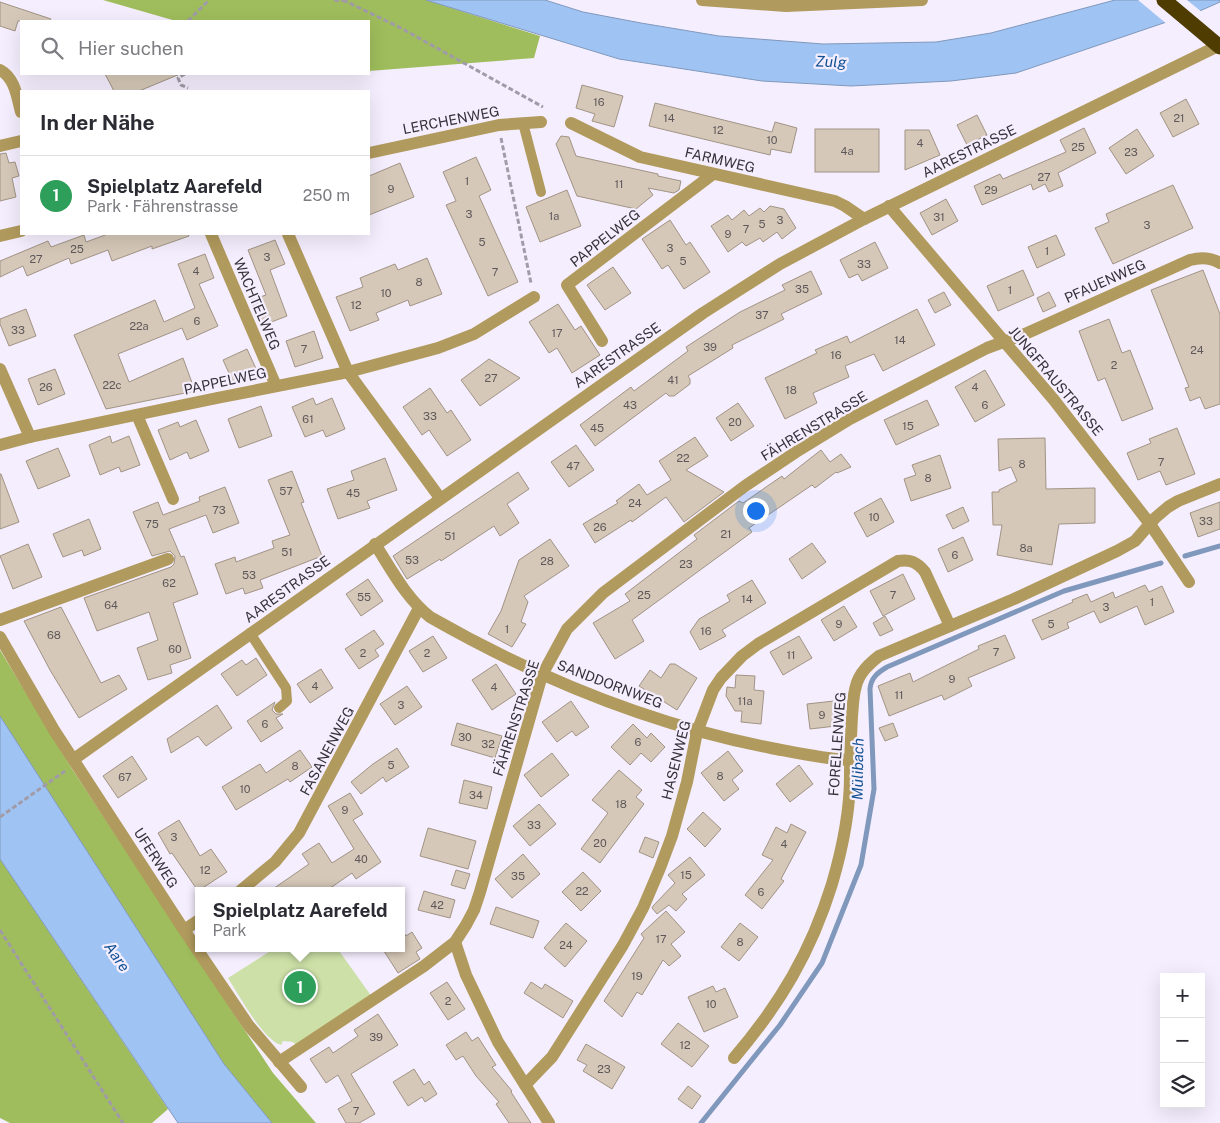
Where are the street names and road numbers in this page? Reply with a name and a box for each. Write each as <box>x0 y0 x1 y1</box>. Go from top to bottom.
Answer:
street label: LERCHENWEG <box>401 103 501 137</box>
street label: AARESTRASSE <box>919 121 1019 181</box>
street label: FARMWEG <box>683 144 757 176</box>
street label: PAPPELWEG <box>567 206 643 270</box>
street label: WACHTELWEG <box>230 256 284 352</box>
street label: PFAUENWEG <box>1062 256 1148 306</box>
street label: AARESTRASSE <box>570 319 664 391</box>
street label: JUNGFRAUSTRASSE <box>1006 323 1106 439</box>
street label: PAPPELWEG <box>182 364 268 398</box>
street label: FÄHRENSTRASSE <box>757 386 870 464</box>
street label: AARESTRASSE <box>241 552 333 626</box>
street label: FÄHRENSTRASSE <box>488 657 542 778</box>
street label: SANDDORNWEG <box>555 657 665 711</box>
street label: FORELLENWEG <box>825 691 849 797</box>
street label: FASANENWEG <box>297 704 357 798</box>
street label: HASENWEG <box>658 719 694 801</box>
street label: UFERWEG <box>131 825 181 891</box>

